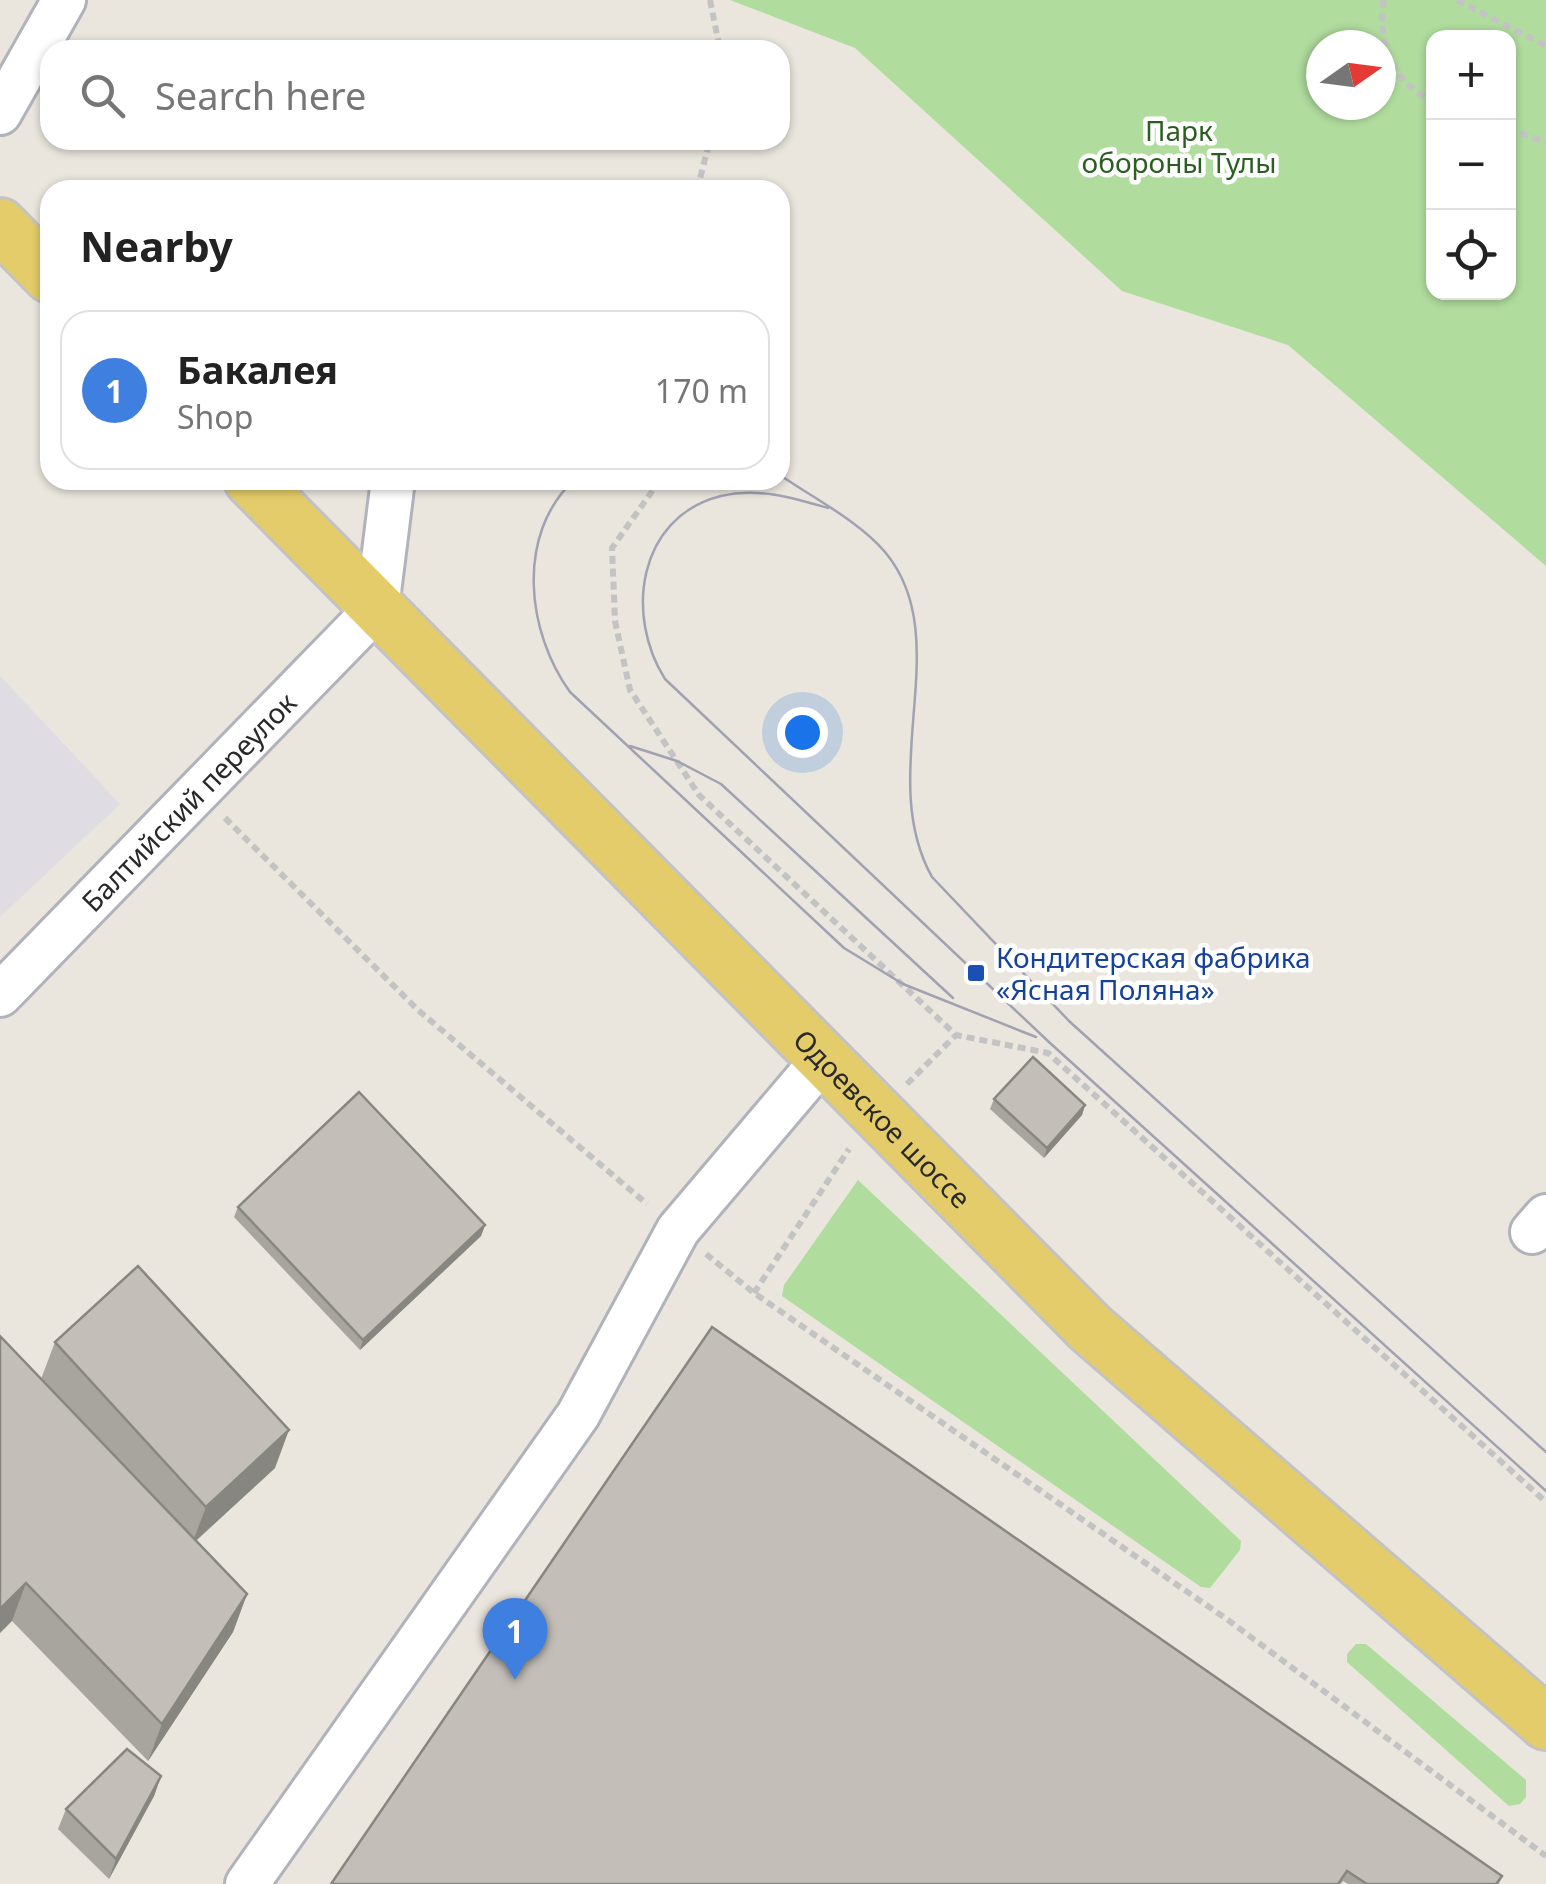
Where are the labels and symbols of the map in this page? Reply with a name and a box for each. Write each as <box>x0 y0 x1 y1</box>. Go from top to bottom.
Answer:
north arrow <box>1306 30 1396 120</box>
park label: Парк обороны Тулы <box>1082 111 1276 181</box>
street label: Балтийский переулок <box>73 683 304 920</box>
your location <box>777 707 828 758</box>
place label: Кондитерская фабрика «Ясная Поляна» <box>996 938 1311 1008</box>
marker: Кондитерская фабрика «Ясная Поляна» <box>965 962 987 984</box>
street label: Одоевское шоссе <box>786 1021 980 1216</box>
pin: 1 <box>482 1598 548 1680</box>

